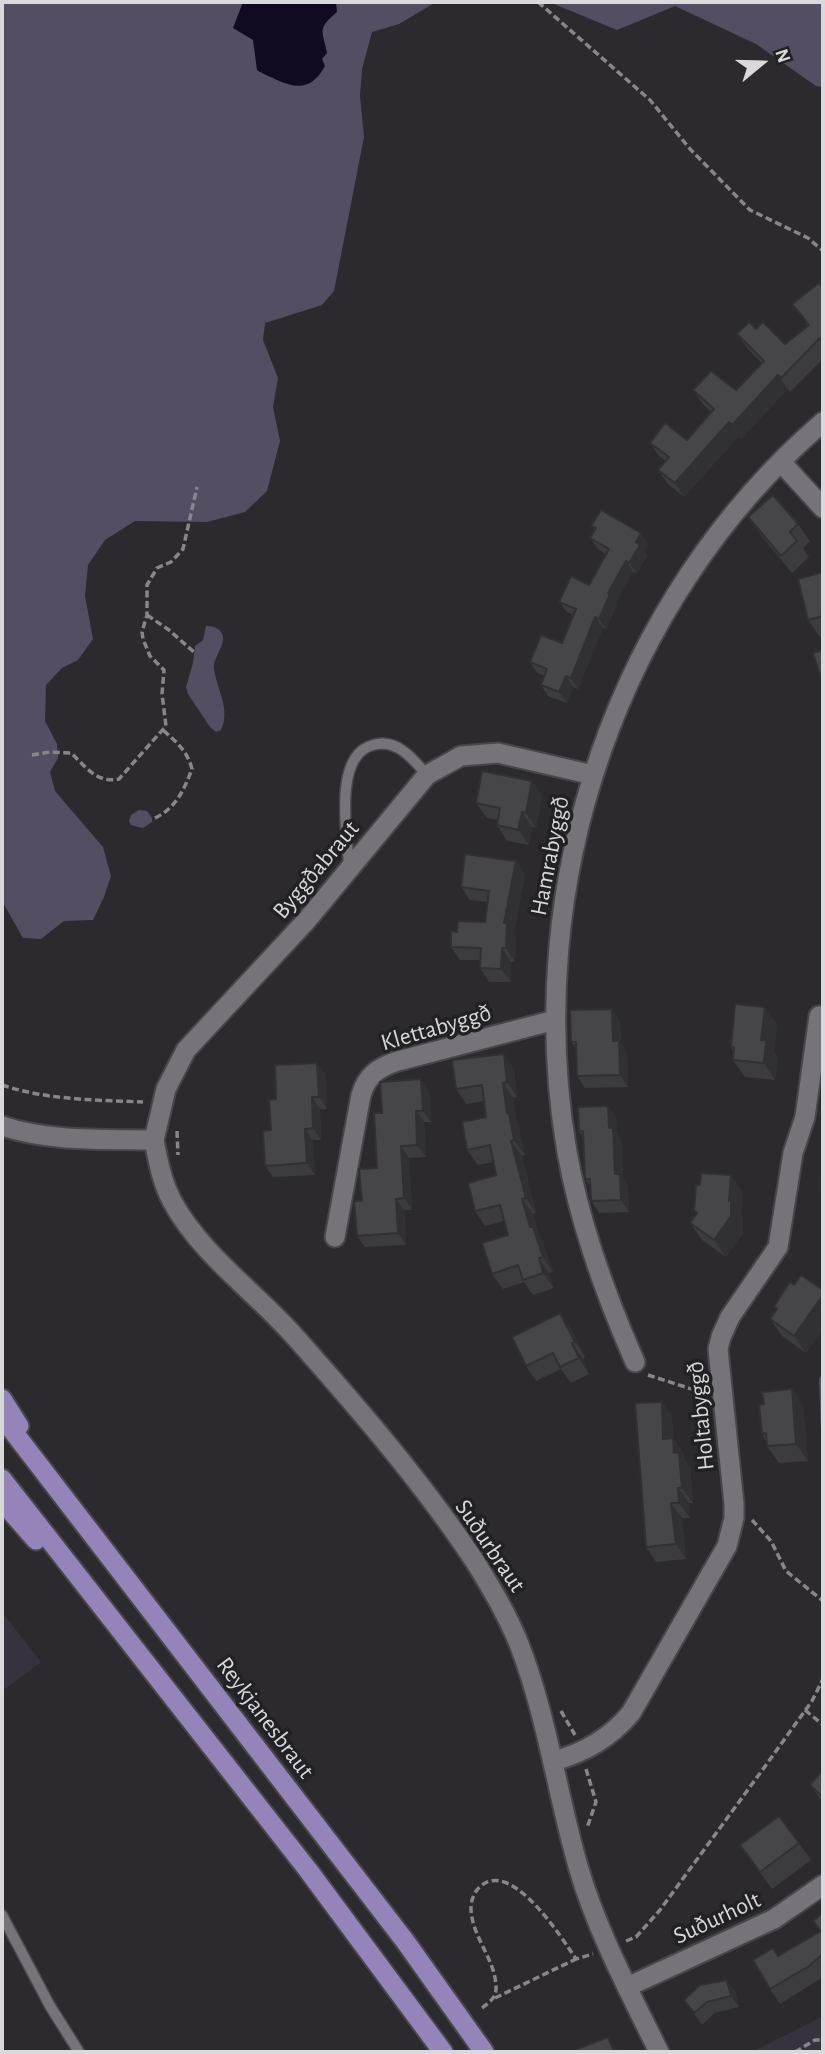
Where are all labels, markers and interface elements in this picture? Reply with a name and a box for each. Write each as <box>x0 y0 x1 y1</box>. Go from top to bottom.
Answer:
north arrow <box>727 28 797 98</box>
text: N <box>771 47 793 65</box>
street label: Hamrabyggð <box>524 794 576 918</box>
street label: Byggðabraut <box>267 815 365 925</box>
street label: Klettabyggð <box>378 999 494 1057</box>
street label: Holtabyggð <box>681 1360 721 1472</box>
street label: Suðurbraut <box>449 1494 531 1598</box>
street label: Reykjanesbraut <box>210 1651 320 1785</box>
street label: Suðurholt <box>669 1885 765 1951</box>

